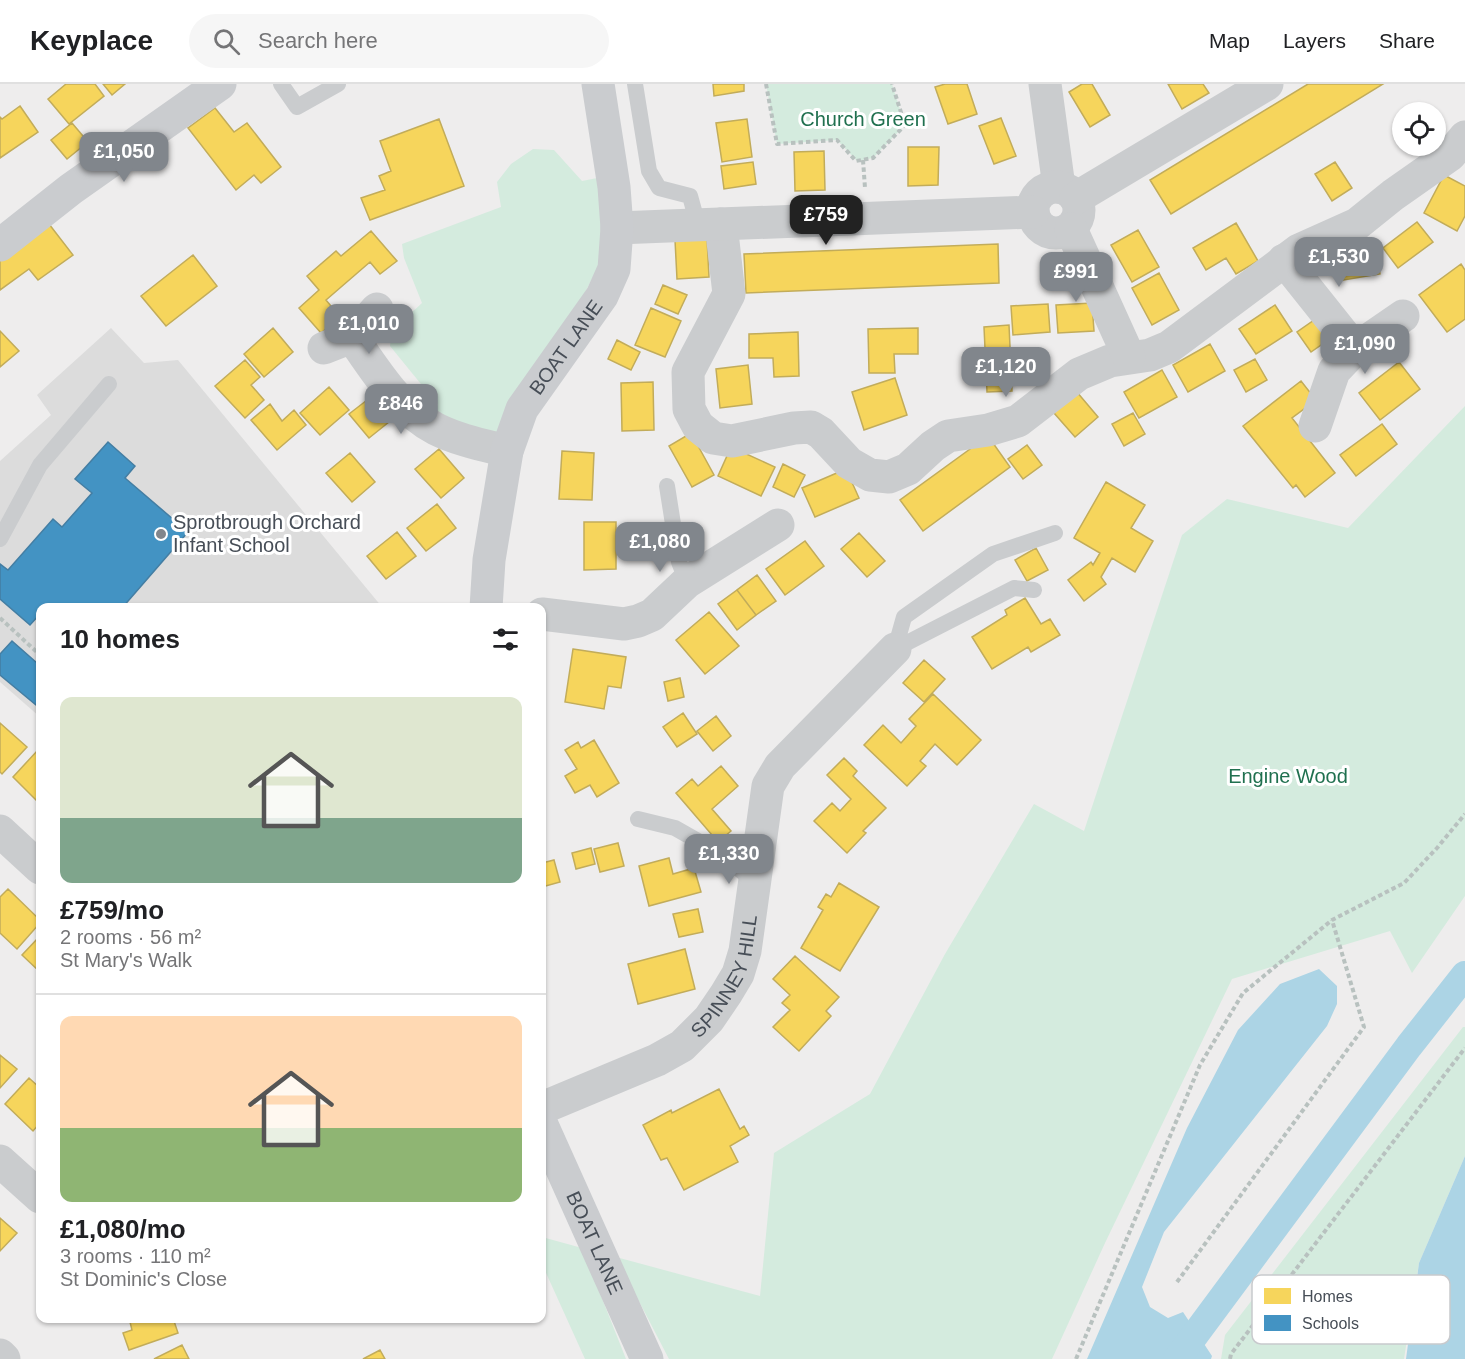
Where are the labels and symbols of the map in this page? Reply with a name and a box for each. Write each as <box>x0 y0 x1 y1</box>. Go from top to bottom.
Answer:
park label: Church Green <box>800 108 926 130</box>
pin: £1,050 <box>75 132 173 183</box>
pin: £759 <box>790 195 862 246</box>
pin: £1,530 <box>1290 237 1388 288</box>
pin: £991 <box>1040 252 1112 303</box>
street label: BOAT LANE <box>525 296 607 399</box>
pin: £1,010 <box>320 304 418 355</box>
pin: £1,090 <box>1316 324 1414 375</box>
pin: £1,120 <box>957 347 1055 398</box>
pin: £846 <box>365 384 437 435</box>
place label: Sprotbrough Orchard Infant School <box>173 511 361 556</box>
pin: £1,080 <box>611 522 709 573</box>
marker: Sprotbrough Orchard Infant School <box>154 527 168 541</box>
park label: Engine Wood <box>1228 765 1348 787</box>
pin: £1,330 <box>680 834 778 885</box>
street label: SPINNEY HILL <box>686 913 761 1042</box>
street label: BOAT LANE <box>562 1188 627 1298</box>
legend <box>1252 1275 1450 1344</box>
text: Homes <box>1302 1288 1353 1305</box>
text: Schools <box>1302 1315 1359 1332</box>

